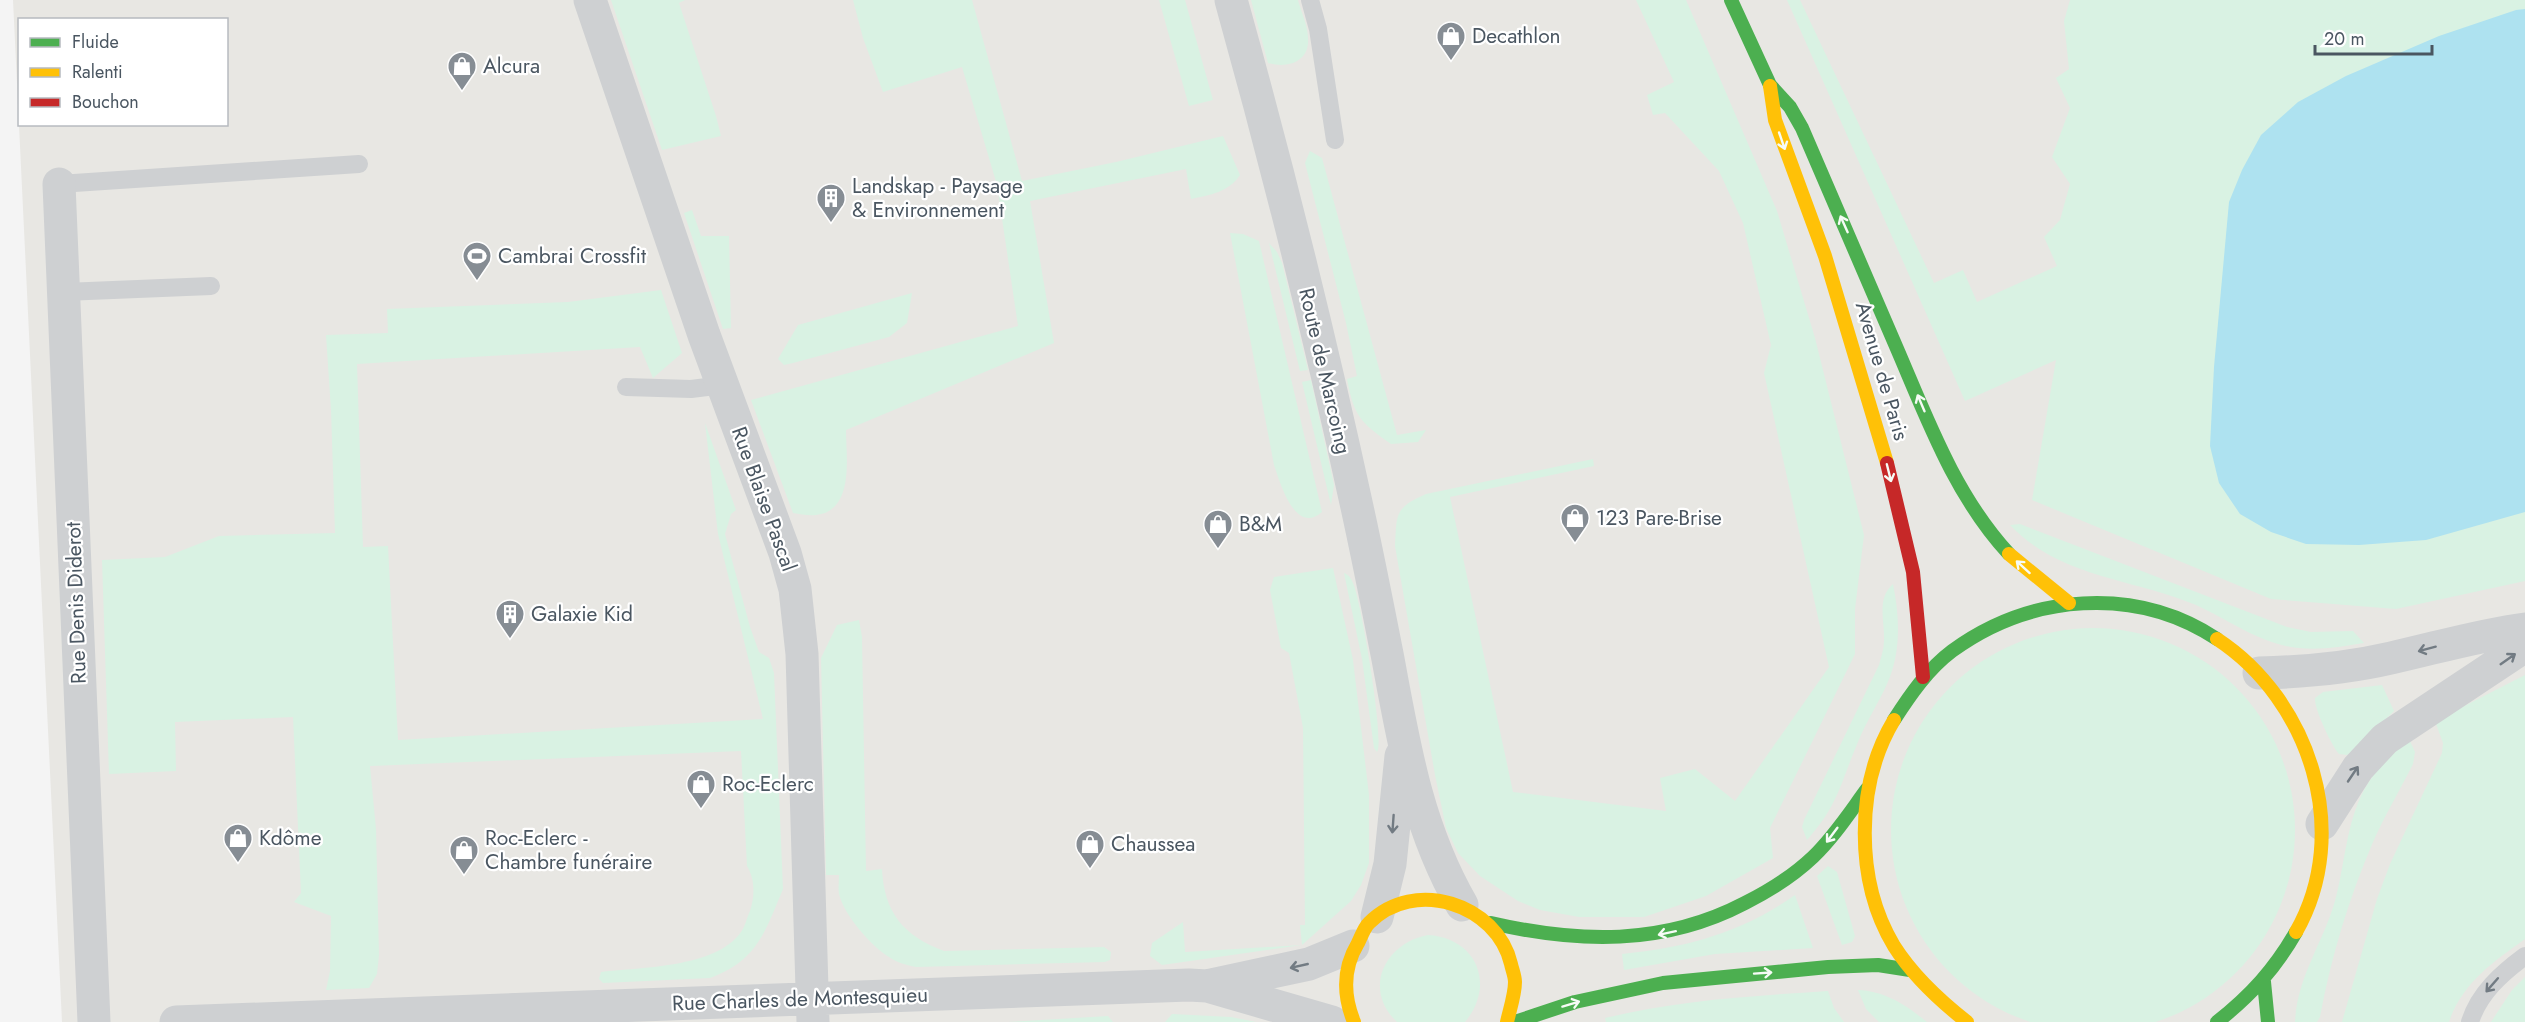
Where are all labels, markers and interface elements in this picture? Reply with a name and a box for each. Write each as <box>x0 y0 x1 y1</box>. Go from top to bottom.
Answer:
legend <box>18 18 228 126</box>
scale bar <box>2315 18 2432 56</box>
shop icon: Decathlon <box>1435 20 1467 62</box>
place label: Decathlon <box>1472 21 1561 51</box>
text: 20 m <box>2324 26 2364 52</box>
text: Fluide <box>72 29 119 55</box>
shop icon: Alcura <box>446 50 478 92</box>
place label: Alcura <box>483 51 540 81</box>
text: Ralenti <box>72 59 123 85</box>
text: Bouchon <box>72 89 139 115</box>
one-way arrow <box>1777 132 1788 150</box>
place label: Landskap - Paysage & Environnement <box>852 171 1023 225</box>
building icon: Landskap - Paysage & Environnement <box>815 182 847 224</box>
one-way arrow <box>1838 216 1850 234</box>
sports icon: Cambrai Crossfit <box>461 240 493 282</box>
place label: Cambrai Crossfit <box>498 241 646 271</box>
street label: Route de Marcoing <box>1291 285 1359 457</box>
street label: Avenue de Paris <box>1848 298 1916 444</box>
one-way arrow <box>1915 395 1926 413</box>
street label: Rue Blaise Pascal <box>724 422 804 576</box>
one-way arrow <box>1884 464 1896 483</box>
shop icon: 123 Pare-Brise <box>1559 502 1591 544</box>
place label: 123 Pare-Brise <box>1596 503 1722 533</box>
shop icon: B&M <box>1202 508 1234 550</box>
place label: B&M <box>1239 509 1282 539</box>
street label: Rue Denis Diderot <box>58 521 94 685</box>
one-way arrow <box>2016 560 2031 574</box>
building icon: Galaxie Kid <box>494 598 526 640</box>
place label: Galaxie Kid <box>531 599 633 629</box>
one-way arrow <box>2417 643 2436 655</box>
one-way arrow <box>2500 653 2516 665</box>
one-way arrow <box>2347 766 2360 783</box>
shop icon: Roc-Eclerc <box>685 768 717 810</box>
place label: Roc-Eclerc <box>722 769 814 799</box>
one-way arrow <box>1388 813 1399 833</box>
shop icon: Kdôme <box>222 822 254 864</box>
place label: Kdôme <box>259 823 322 853</box>
place label: Roc-Eclerc - Chambre funéraire <box>485 823 652 877</box>
one-way arrow <box>1826 827 1838 843</box>
shop icon: Chaussea <box>1074 828 1106 870</box>
place label: Chaussea <box>1111 829 1195 859</box>
shop icon: Roc-Eclerc - Chambre funéraire <box>448 834 480 876</box>
one-way arrow <box>1658 928 1678 939</box>
one-way arrow <box>1290 961 1309 973</box>
one-way arrow <box>1753 967 1772 978</box>
one-way arrow <box>2485 977 2499 992</box>
street label: Rue Charles de Montesquieu <box>671 980 929 1018</box>
one-way arrow <box>1561 998 1580 1009</box>

